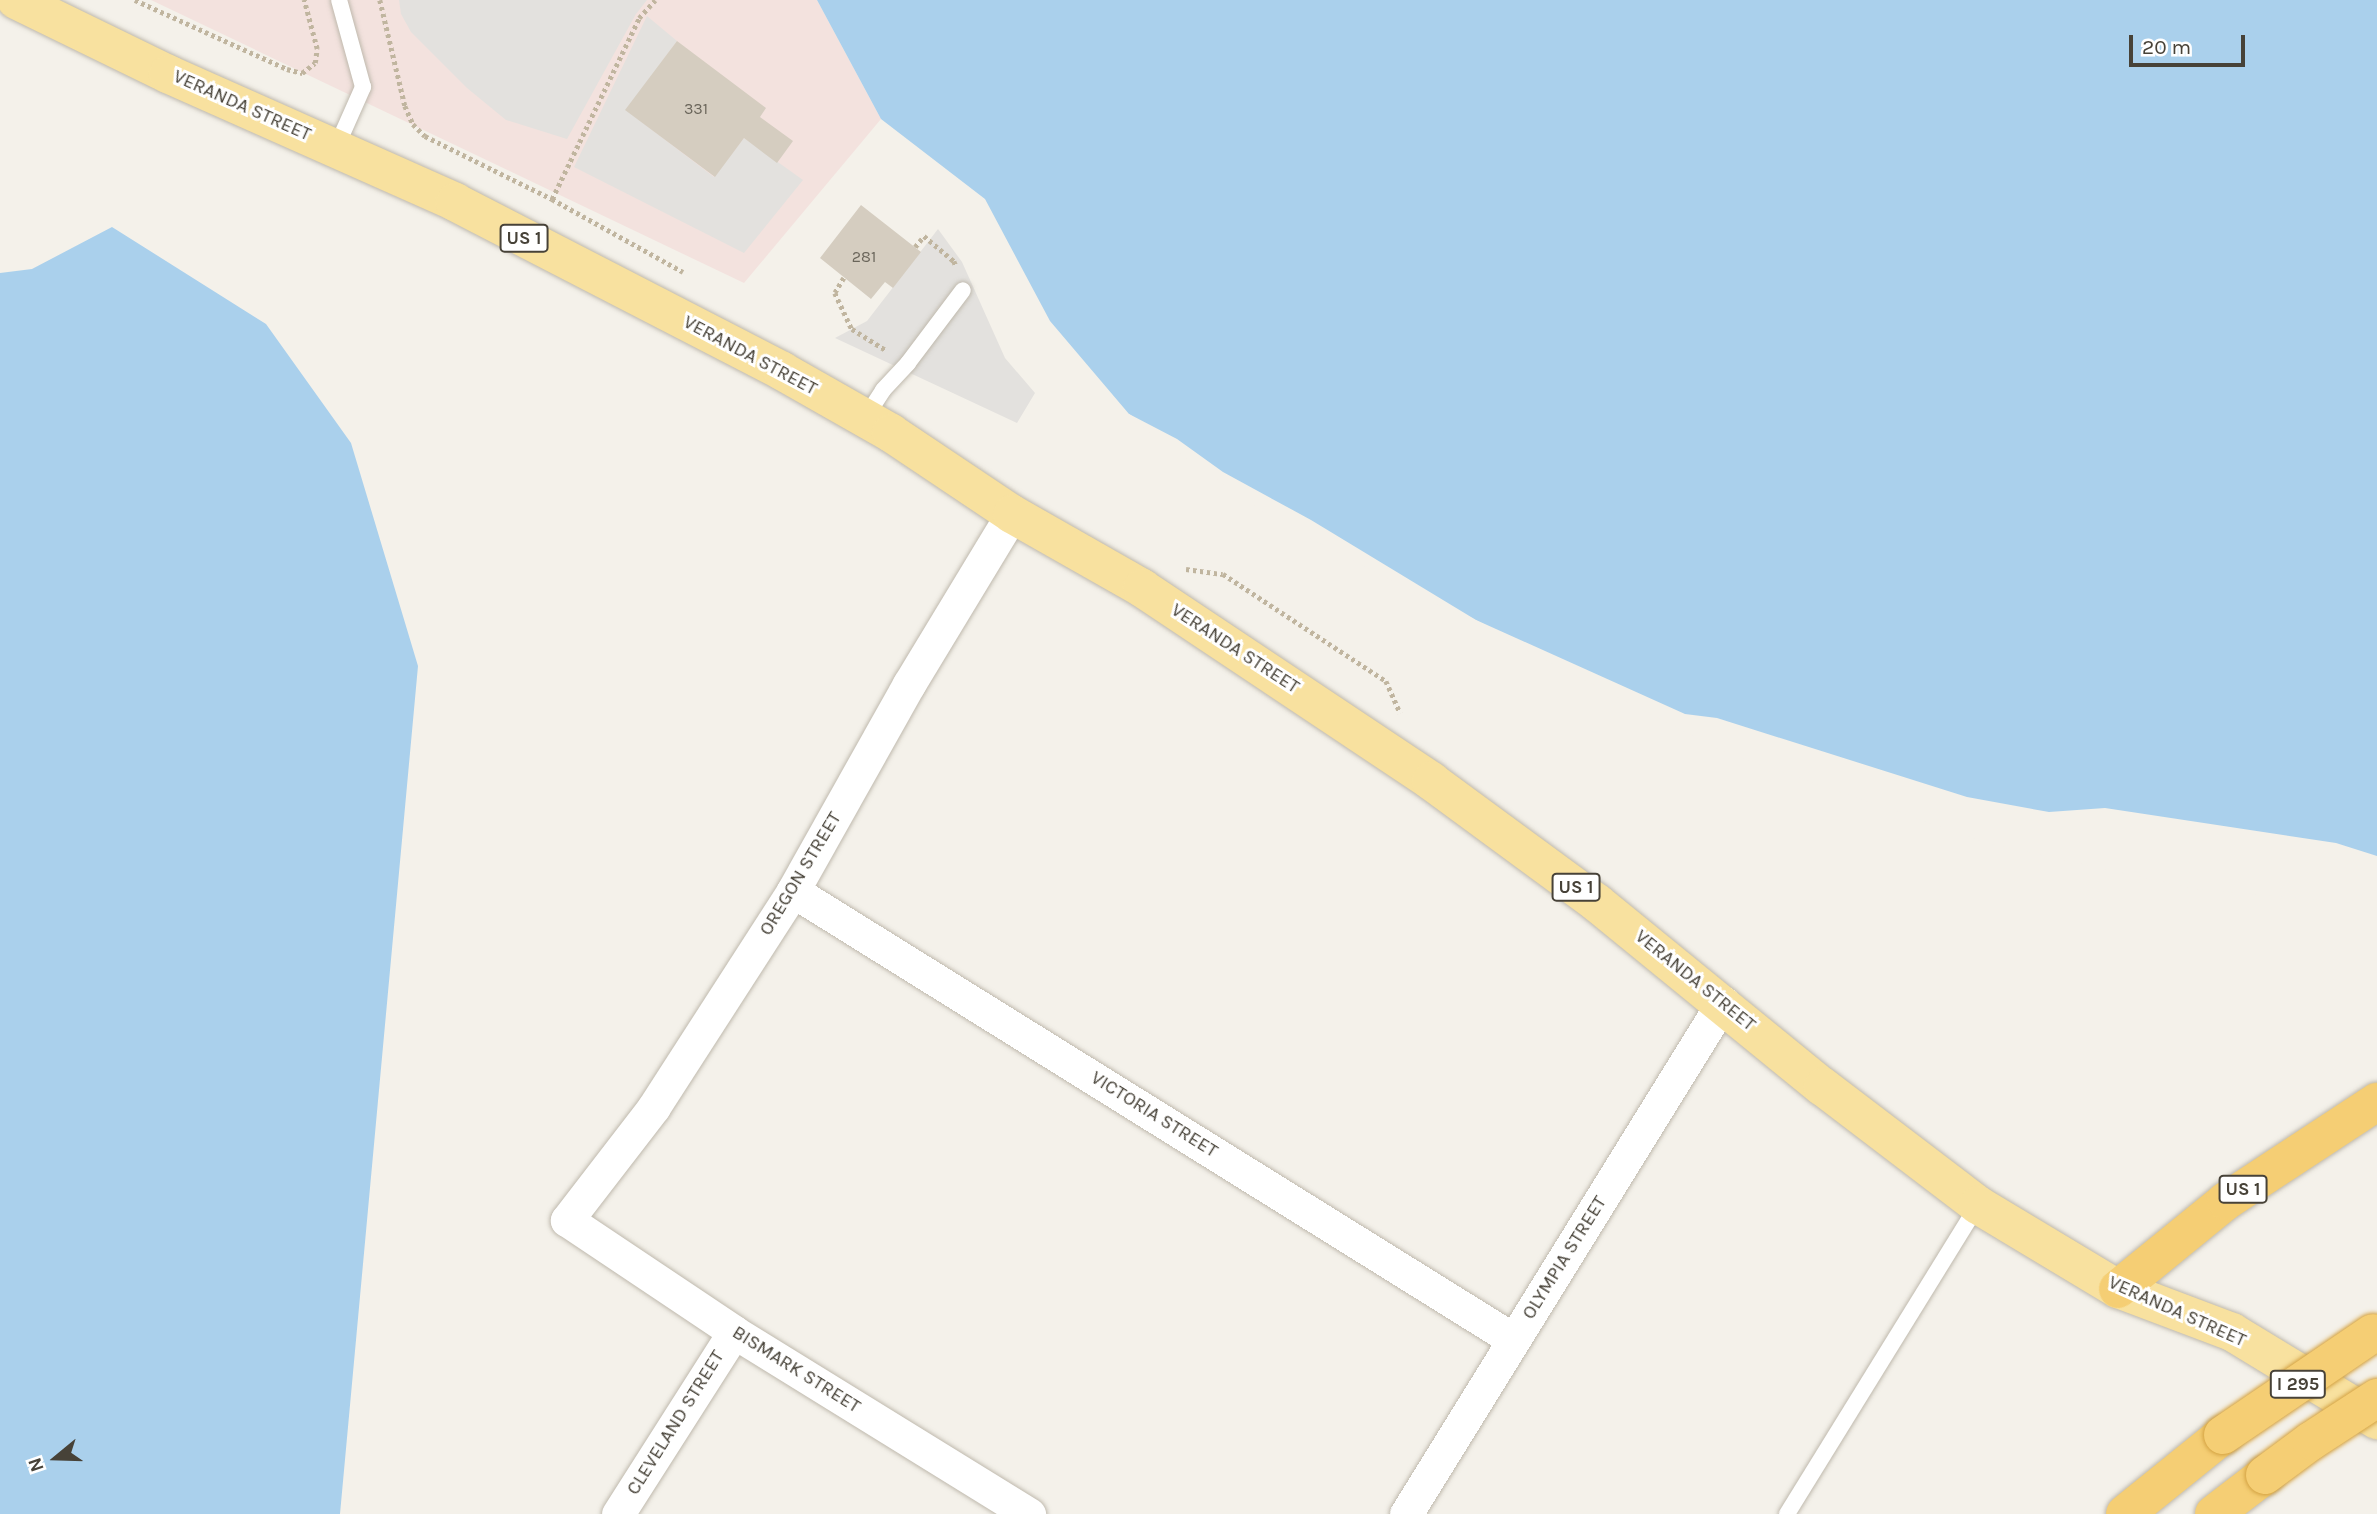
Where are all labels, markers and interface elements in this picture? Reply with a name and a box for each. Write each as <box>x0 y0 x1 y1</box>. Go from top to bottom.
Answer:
scale bar <box>2132 21 2248 65</box>
text: 20 m <box>2142 35 2191 59</box>
street label: VERANDA STREET <box>170 65 314 147</box>
house number: 331 <box>684 99 708 119</box>
road number: US 1 <box>500 224 548 252</box>
house number: 281 <box>852 247 876 267</box>
street label: VERANDA STREET <box>679 311 821 401</box>
street label: VERANDA STREET <box>1167 599 1303 699</box>
street label: OREGON STREET <box>755 808 847 940</box>
road number: US 1 <box>1552 872 1600 902</box>
street label: VERANDA STREET <box>1630 925 1760 1037</box>
street label: VICTORIA STREET <box>1086 1067 1222 1163</box>
road number: US 1 <box>2218 1174 2268 1204</box>
street label: OLYMPIA STREET <box>1518 1192 1612 1324</box>
street label: VERANDA STREET <box>2105 1271 2249 1353</box>
street label: BISMARK STREET <box>728 1321 864 1419</box>
street label: CLEVELAND STREET <box>622 1347 730 1499</box>
road number: I 295 <box>2268 1370 2328 1399</box>
north arrow <box>21 1423 91 1493</box>
text: N <box>24 1455 49 1475</box>

